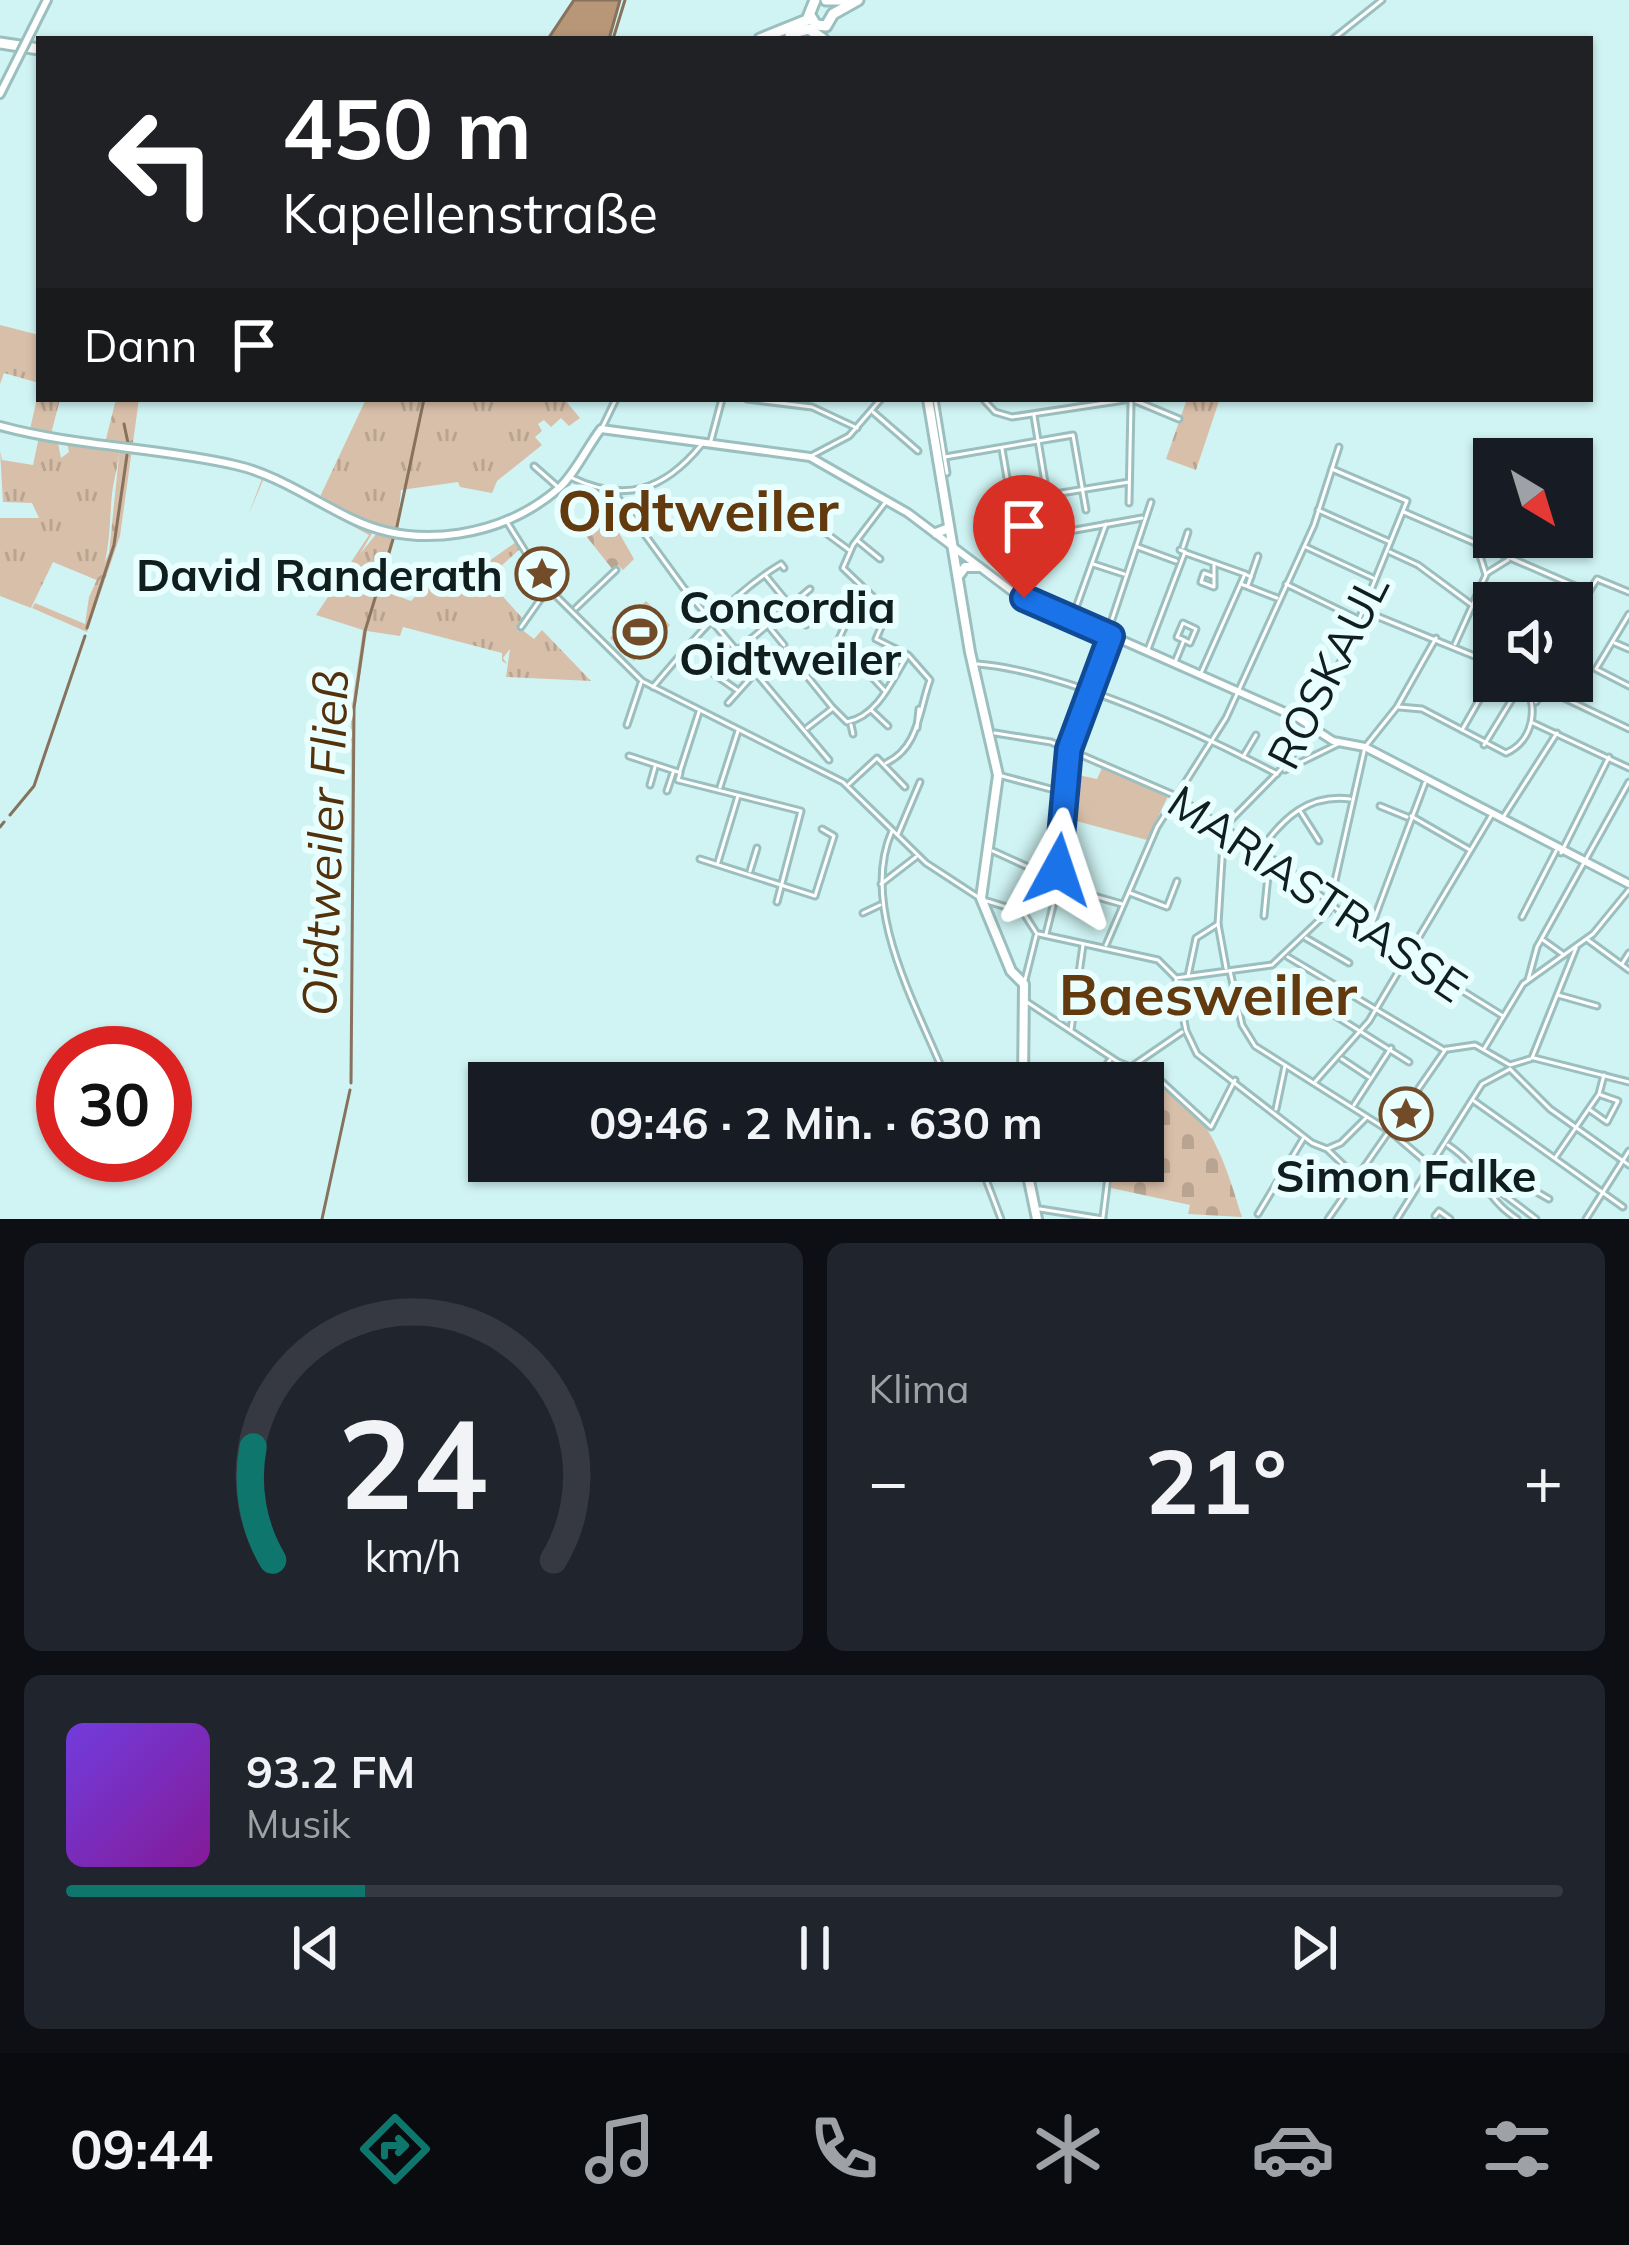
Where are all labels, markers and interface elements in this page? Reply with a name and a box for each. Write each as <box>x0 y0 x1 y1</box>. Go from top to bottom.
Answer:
text: 450 m <box>282 75 532 180</box>
icon: left <box>84 84 240 240</box>
text: Kapellenstraße <box>282 179 658 247</box>
icon: arrive <box>221 312 287 378</box>
text: Dann <box>84 317 197 373</box>
north arrow <box>1473 438 1593 558</box>
map controls <box>1473 438 1593 702</box>
district label: Oidtweiler <box>557 474 839 545</box>
pin <box>973 475 1075 598</box>
icon: arrive <box>991 493 1057 559</box>
place label: David Randerath <box>136 546 503 602</box>
place icon: David Randerath <box>514 546 570 602</box>
street label: ROSKAUL <box>1254 564 1400 778</box>
place label: Concordia Oidtweiler <box>679 578 902 686</box>
button: sound <box>1473 582 1593 702</box>
sports icon: Concordia Oidtweiler <box>612 604 668 660</box>
water label: Oidtweiler Fließ <box>288 668 360 1018</box>
street label: MARIASTRASSE <box>1158 773 1478 1013</box>
position arrow <box>995 807 1121 933</box>
district label: Baesweiler <box>1059 958 1358 1029</box>
speed limit sign: 30 <box>36 1026 192 1182</box>
place icon: Simon Falke <box>1378 1086 1434 1142</box>
text: 09:46 · 2 Min. · 630 m <box>589 1094 1043 1150</box>
place label: Simon Falke <box>1276 1147 1536 1203</box>
text: Klima <box>869 1364 969 1413</box>
text: 24 <box>338 1384 488 1540</box>
text: 21° <box>1145 1424 1287 1537</box>
text: − <box>869 1439 908 1522</box>
text: + <box>1523 1439 1563 1522</box>
text: km/h <box>365 1529 462 1583</box>
text: 93.2 FM <box>246 1743 415 1799</box>
text: Musik <box>246 1799 351 1848</box>
icon: previous <box>283 1915 349 1981</box>
icon: pause <box>782 1915 848 1981</box>
icon: next <box>1281 1915 1347 1981</box>
icon: directions <box>353 2107 437 2191</box>
icon: music <box>578 2107 662 2191</box>
icon: phone <box>802 2107 886 2191</box>
icon: climate <box>1026 2107 1110 2191</box>
icon: car <box>1251 2107 1335 2191</box>
icon: filters <box>1475 2107 1559 2191</box>
text: 09:44 <box>70 2115 213 2183</box>

